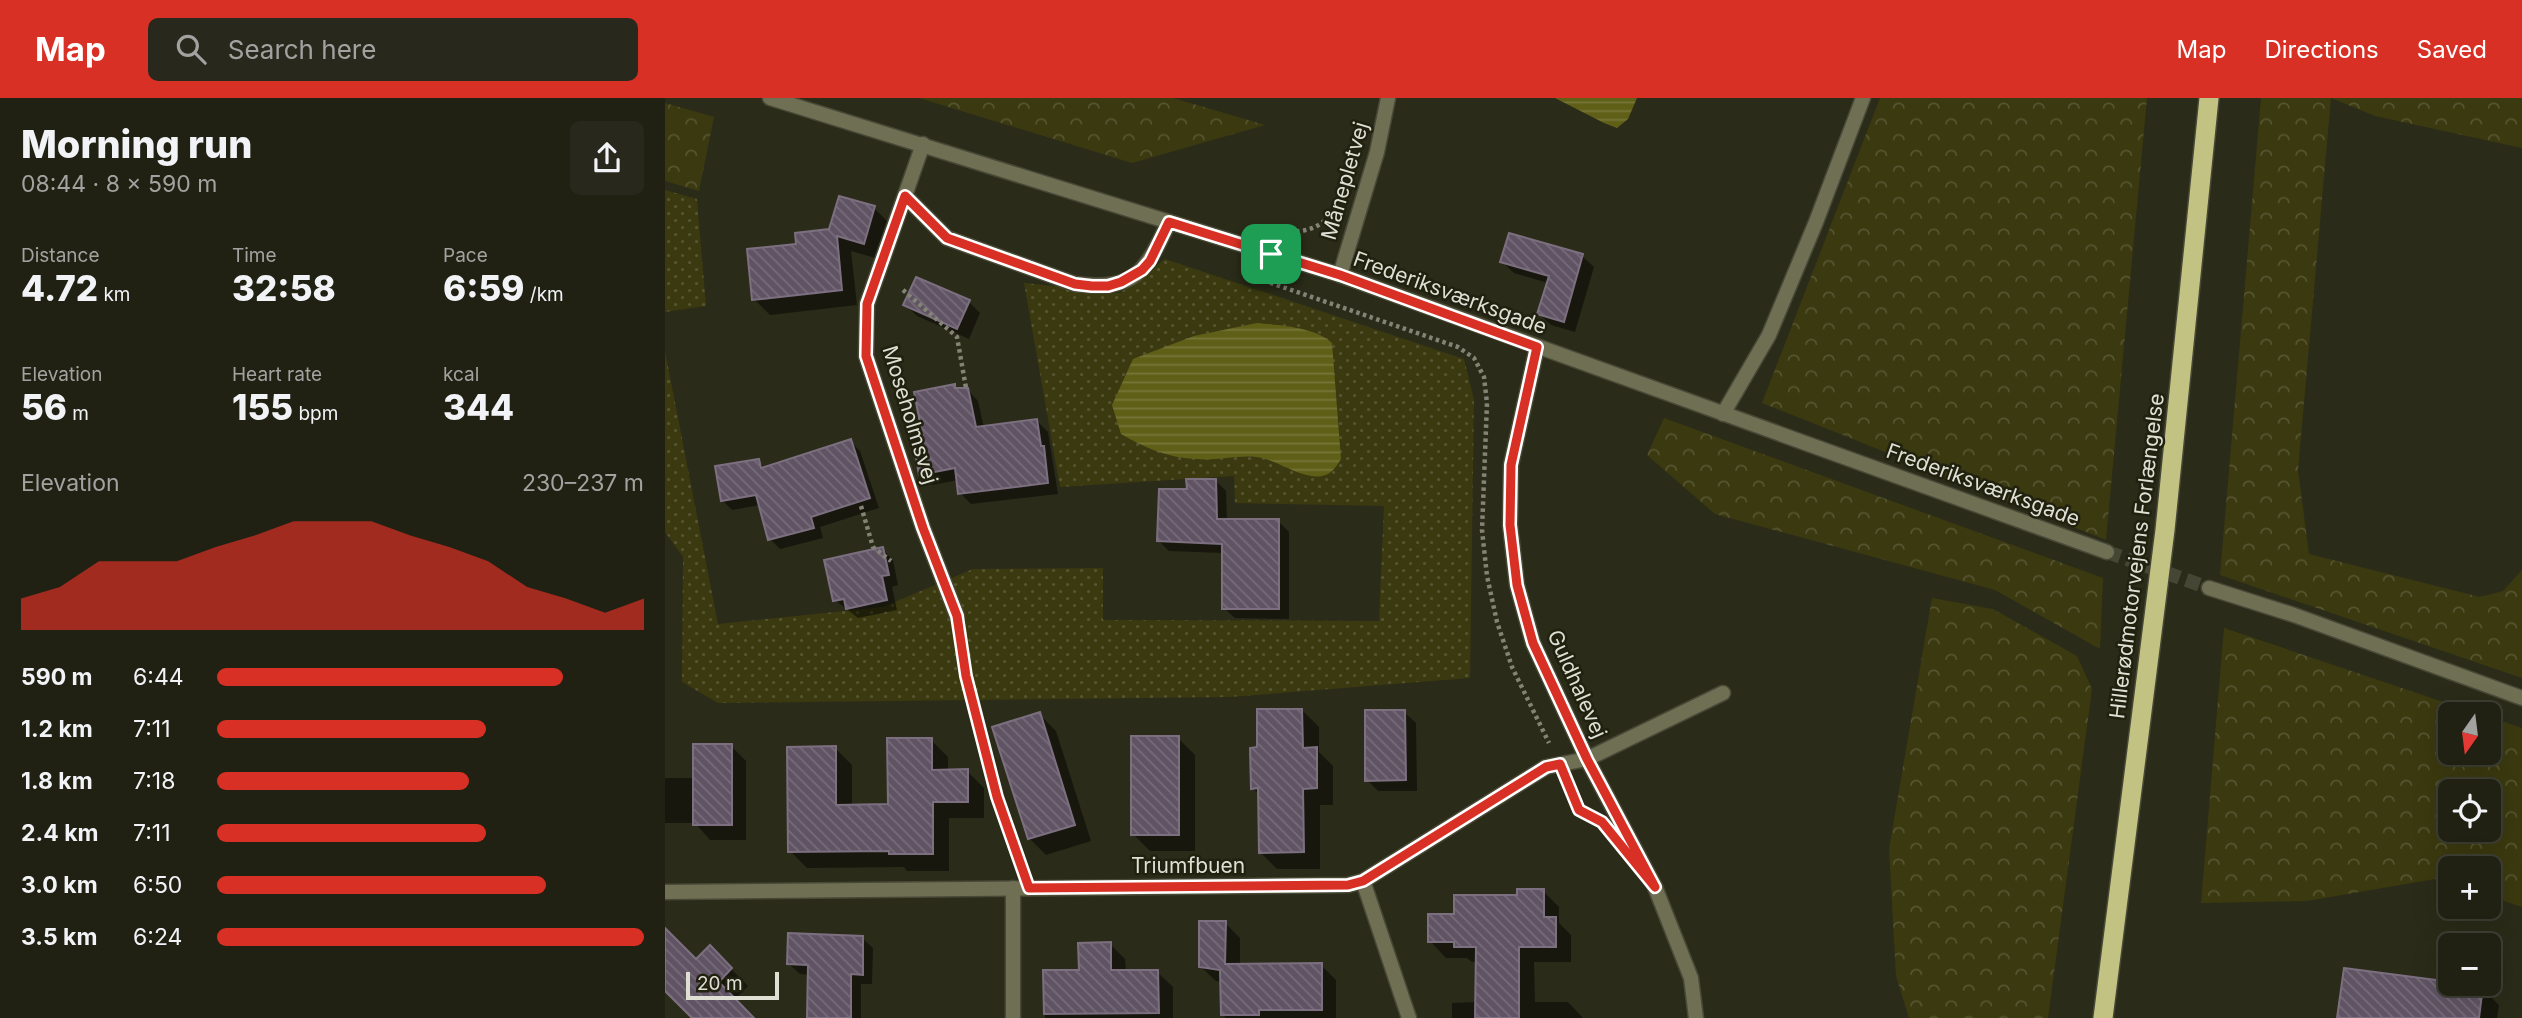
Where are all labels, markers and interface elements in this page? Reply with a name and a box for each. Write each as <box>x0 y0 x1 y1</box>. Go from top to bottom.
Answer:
search box <box>148 18 638 81</box>
text: Map <box>35 29 106 69</box>
icon: search <box>172 30 210 68</box>
text: Search here <box>228 34 376 65</box>
text: Map <box>2177 35 2226 64</box>
text: Directions <box>2264 35 2379 64</box>
text: Saved <box>2417 35 2487 64</box>
street label: Månepletvej <box>1316 119 1373 243</box>
text: Morning run <box>21 121 252 167</box>
button: share <box>570 121 644 195</box>
text: 08:44 · 8 × 590 m <box>21 170 217 198</box>
pin <box>1241 224 1301 284</box>
icon: arrive <box>1252 235 1290 273</box>
text: Distance <box>21 244 99 267</box>
text: Time <box>232 244 277 267</box>
text: Pace <box>443 244 488 267</box>
street label: Frederiksværksgade <box>1350 246 1550 339</box>
text: 4.72 <box>21 267 98 309</box>
text: 32:58 <box>232 267 336 309</box>
text: 6:59 <box>443 267 524 309</box>
text: km <box>98 283 131 306</box>
text: /km <box>524 283 564 306</box>
street label: Moseholmsvej <box>878 343 943 487</box>
text: Elevation <box>21 363 102 386</box>
text: Heart rate <box>232 363 322 386</box>
text: kcal <box>443 363 479 386</box>
text: 56 <box>21 386 67 428</box>
text: 155 <box>232 386 293 428</box>
text: 344 <box>443 386 514 428</box>
street label: Hillerødmotorvejens Forlængelse <box>2104 392 2169 720</box>
text: m <box>67 402 89 425</box>
text: bpm <box>293 402 338 425</box>
street label: Frederiksværksgade <box>1883 438 2083 531</box>
text: Elevation <box>21 469 120 497</box>
text: 230–237 m <box>522 469 644 497</box>
street label: Guldhalevej <box>1542 626 1612 742</box>
text: 590 m <box>21 663 93 691</box>
text: 6:44 <box>133 663 184 691</box>
north arrow <box>2438 702 2501 765</box>
map controls <box>2438 702 2501 996</box>
text: 1.2 km <box>21 715 93 743</box>
text: 7:11 <box>133 715 171 743</box>
text: 1.8 km <box>21 767 93 795</box>
text: 7:18 <box>133 767 175 795</box>
button: locate <box>2438 779 2501 842</box>
text: 2.4 km <box>21 819 99 847</box>
text: 7:11 <box>133 819 171 847</box>
street label: Triumfbuen <box>1131 853 1245 878</box>
button: + <box>2438 856 2501 919</box>
text: 3.0 km <box>21 871 98 899</box>
text: 6:50 <box>133 871 182 899</box>
text: 3.5 km <box>21 923 97 951</box>
text: 6:24 <box>133 923 182 951</box>
button: − <box>2438 933 2501 996</box>
scale bar <box>686 969 779 1001</box>
text: 20 m <box>697 972 743 995</box>

